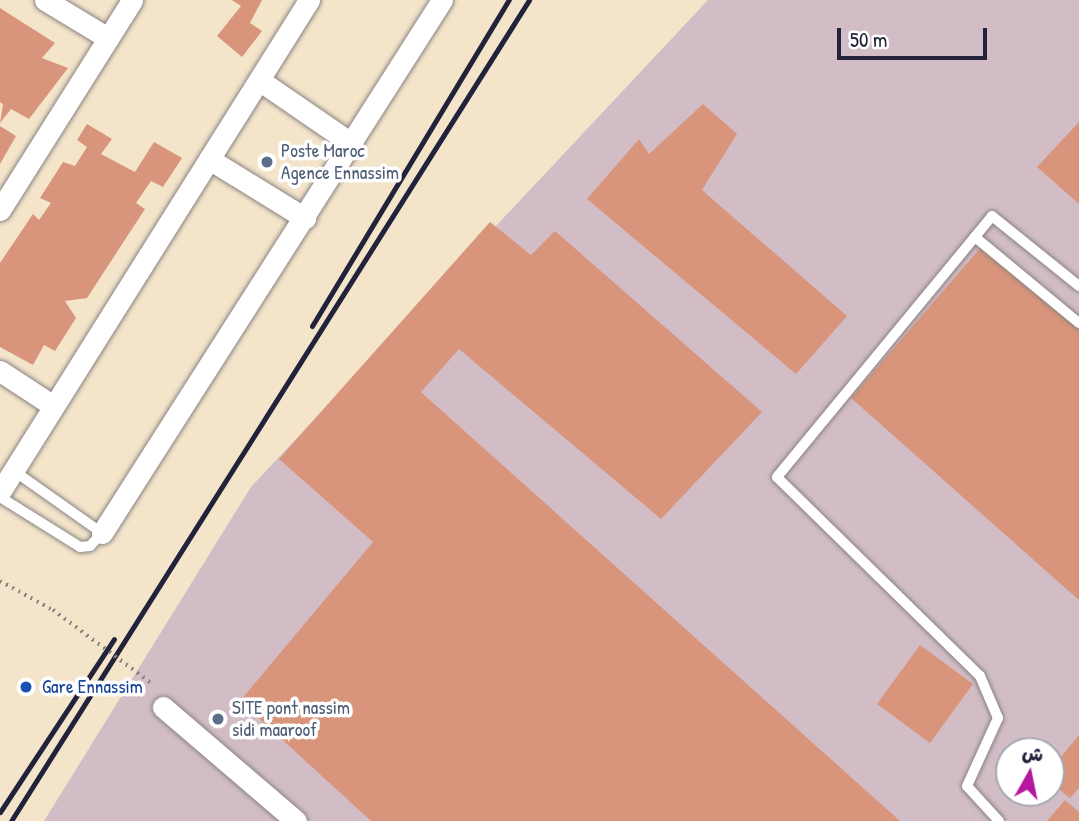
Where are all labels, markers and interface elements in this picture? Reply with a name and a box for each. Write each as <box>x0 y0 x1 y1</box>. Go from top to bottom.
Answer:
scale bar <box>841 14 992 58</box>
text: 50 m <box>850 25 887 54</box>
place label: Poste Maroc Agence Ennassim <box>281 140 399 184</box>
marker: Poste Maroc Agence Ennassim <box>259 154 275 170</box>
place label: Gare Ennassim <box>42 676 143 698</box>
marker: Gare Ennassim <box>16 677 36 697</box>
place label: SITE pont nassim sidi maaroof <box>232 697 350 741</box>
marker: SITE pont nassim sidi maaroof <box>210 711 226 727</box>
north arrow <box>995 737 1065 807</box>
text: ش <box>1021 739 1045 768</box>

